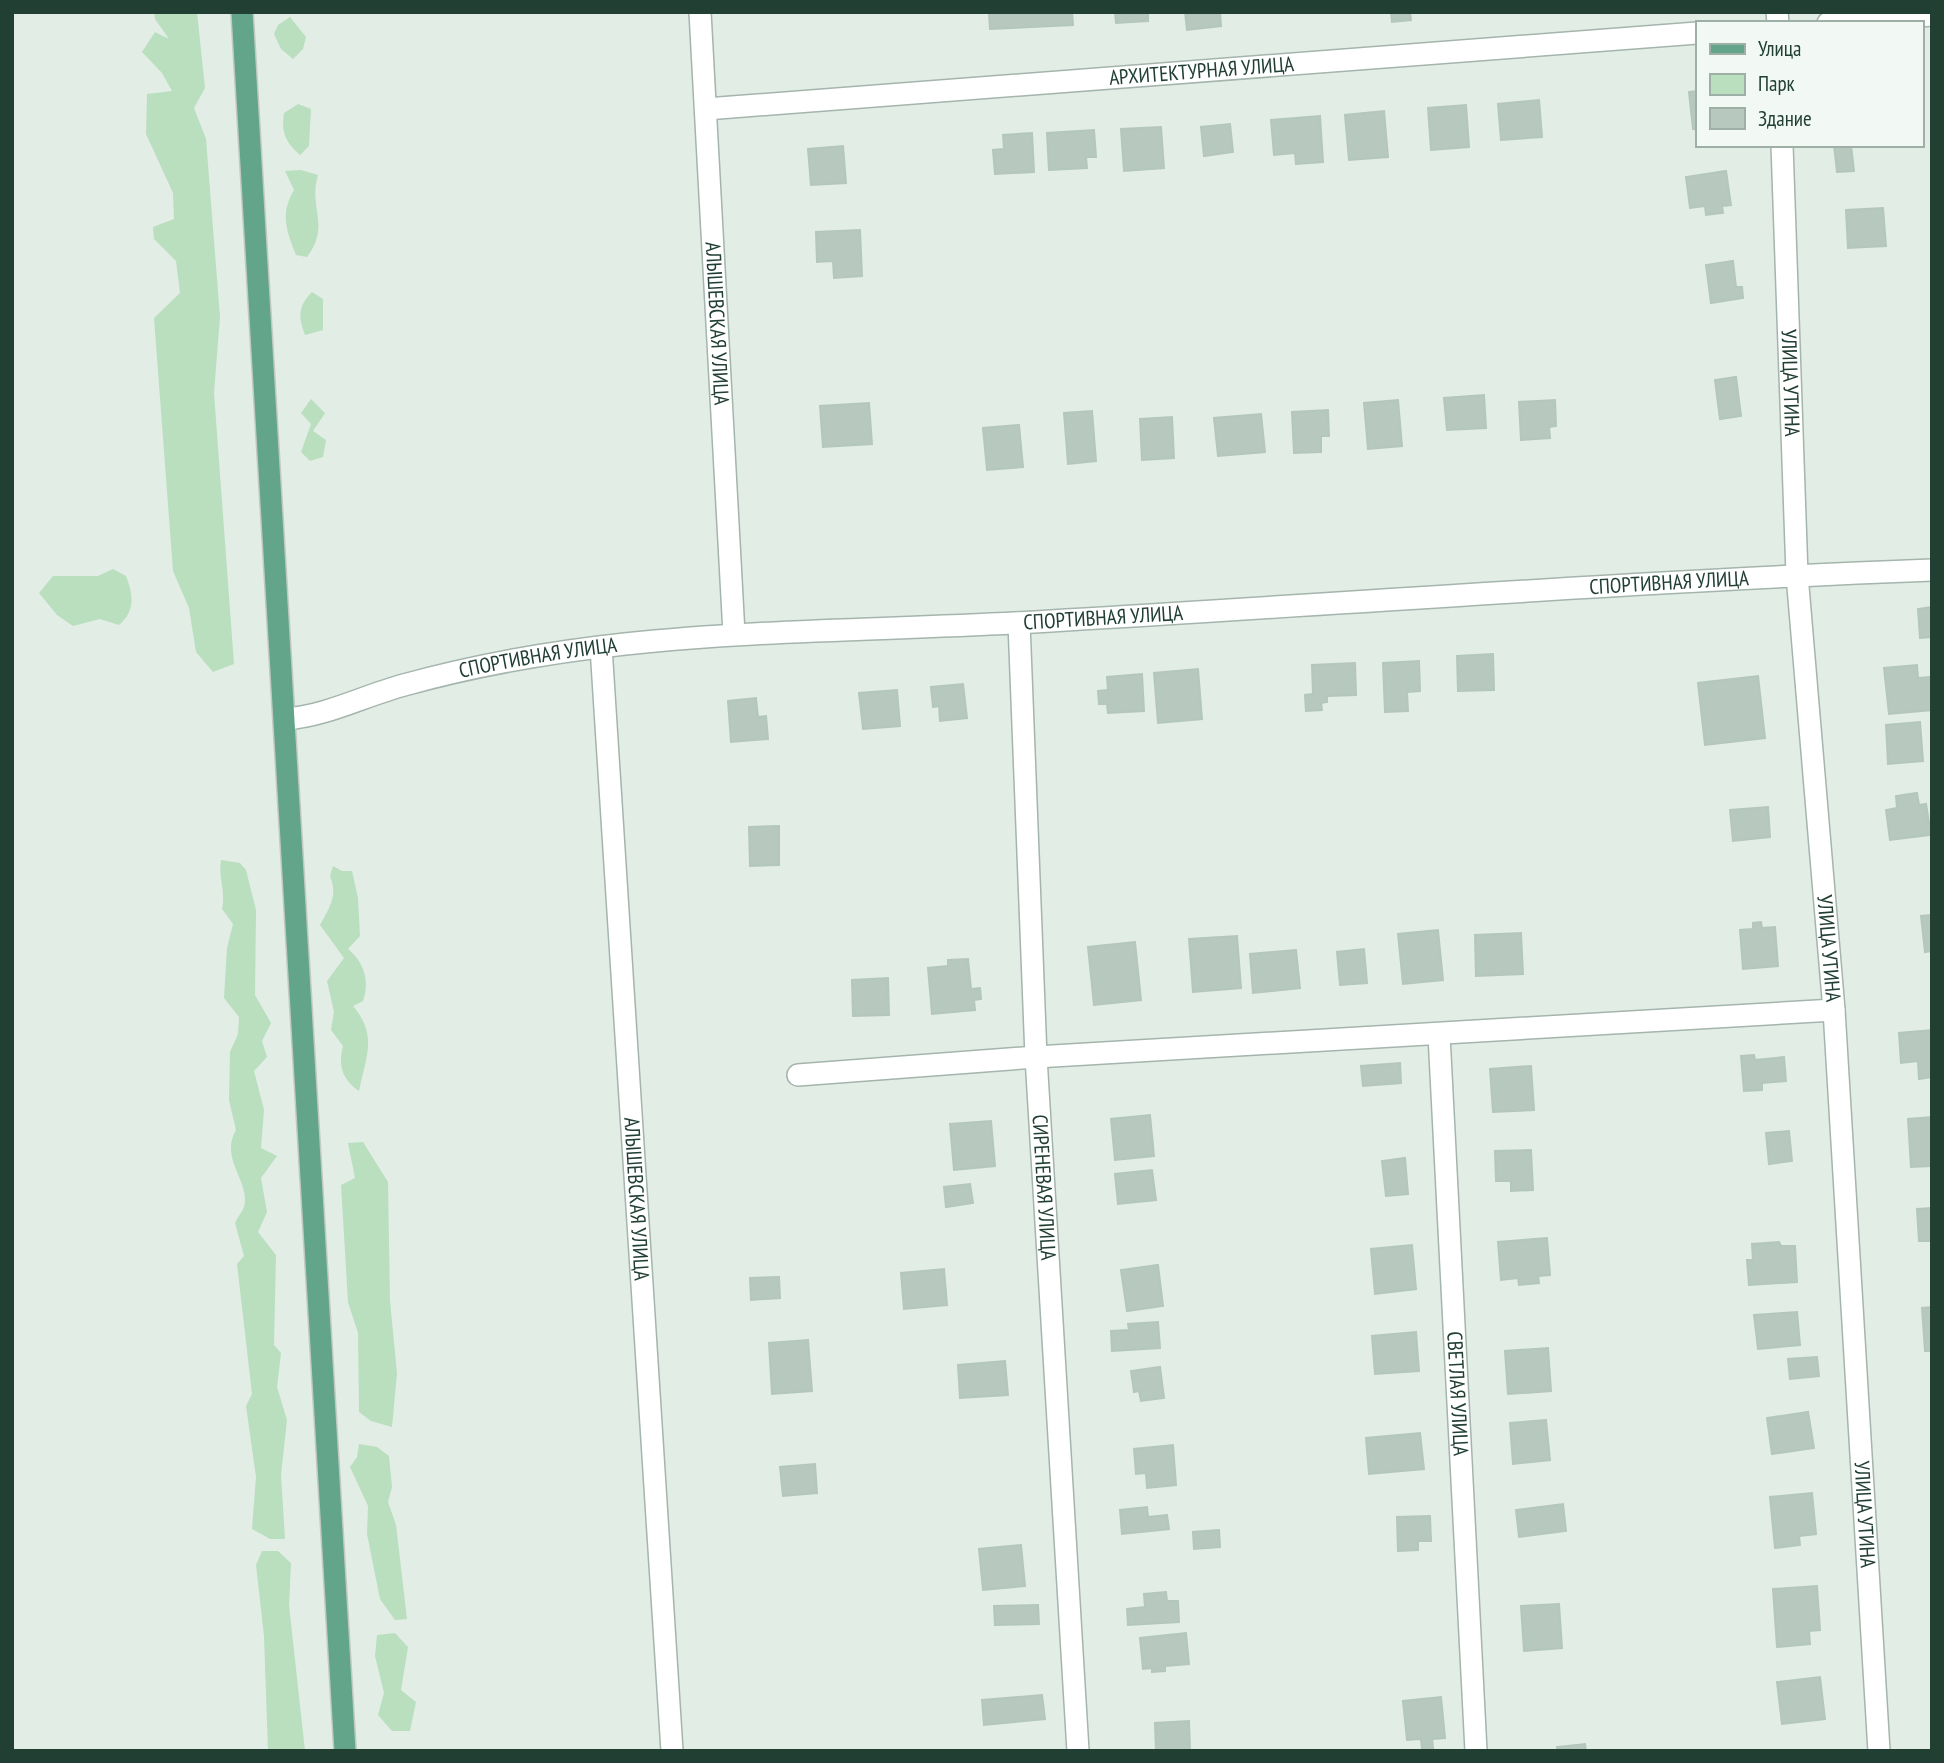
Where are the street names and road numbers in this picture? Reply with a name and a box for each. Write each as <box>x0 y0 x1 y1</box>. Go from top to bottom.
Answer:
street label: АРХИТЕКТУРНАЯ УЛИЦА <box>1108 50 1295 91</box>
street label: АЛЫШЕВСКАЯ УЛИЦА <box>700 241 735 406</box>
street label: УЛИЦА УТИНА <box>1775 329 1806 437</box>
street label: СПОРТИВНАЯ УЛИЦА <box>1588 564 1750 600</box>
street label: СПОРТИВНАЯ УЛИЦА <box>1023 599 1184 636</box>
street label: СПОРТИВНАЯ УЛИЦА <box>456 631 618 684</box>
street label: УЛИЦА УТИНА <box>1811 894 1847 1003</box>
street label: СИРЕНЕВАЯ УЛИЦА <box>1027 1114 1062 1261</box>
street label: АЛЫШЕВСКАЯ УЛИЦА <box>618 1116 656 1281</box>
street label: СВЕТЛАЯ УЛИЦА <box>1441 1331 1475 1456</box>
street label: УЛИЦА УТИНА <box>1848 1460 1882 1569</box>

